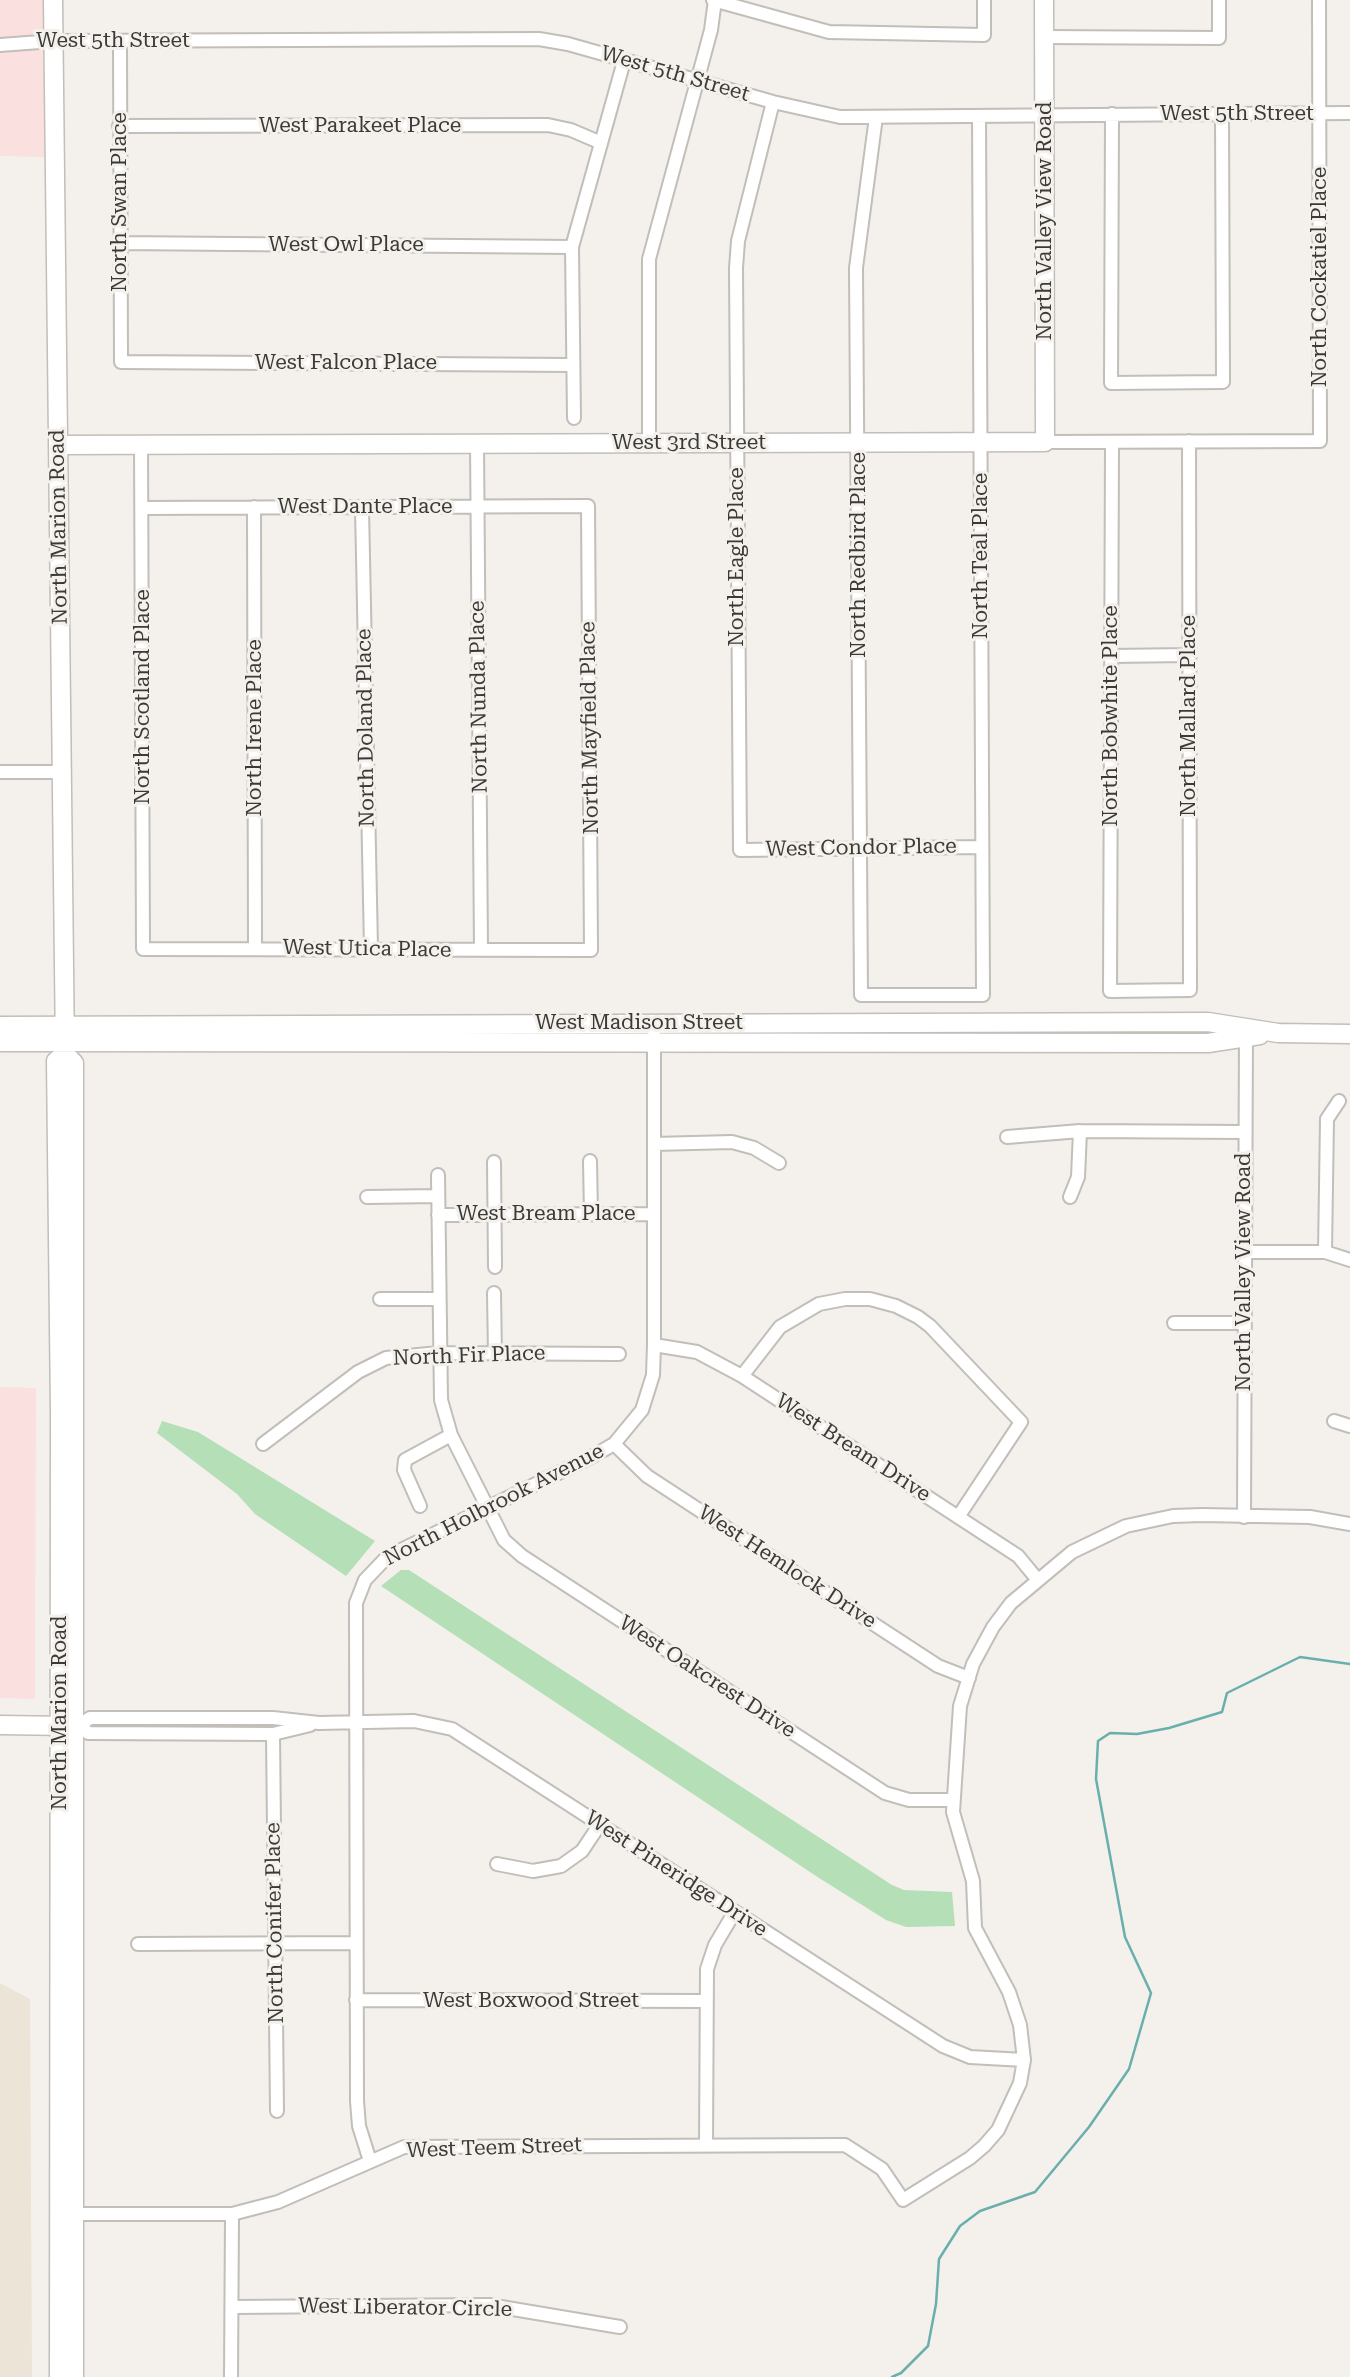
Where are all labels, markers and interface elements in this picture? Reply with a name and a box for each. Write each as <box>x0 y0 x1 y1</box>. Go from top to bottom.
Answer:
street label: West 5th Street <box>36 28 190 54</box>
street label: West 5th Street <box>598 41 752 107</box>
street label: West 5th Street <box>1160 101 1314 127</box>
street label: North Valley View Road <box>1032 102 1058 340</box>
street label: North Swan Place <box>107 112 133 292</box>
street label: West Parakeet Place <box>259 113 461 139</box>
street label: North Cockatiel Place <box>1307 167 1333 387</box>
street label: West Owl Place <box>268 232 424 258</box>
street label: West Falcon Place <box>255 350 437 376</box>
street label: North Marion Road <box>45 429 73 625</box>
street label: West 3rd Street <box>612 430 766 456</box>
street label: North Redbird Place <box>846 452 872 658</box>
street label: North Eagle Place <box>724 467 750 647</box>
street label: North Teal Place <box>968 473 994 639</box>
street label: West Dante Place <box>278 494 452 520</box>
street label: North Scotland Place <box>130 589 156 805</box>
street label: North Nunda Place <box>465 600 493 794</box>
street label: North Bobwhite Place <box>1098 605 1124 827</box>
street label: North Mallard Place <box>1176 615 1202 817</box>
street label: North Mayfield Place <box>576 621 604 835</box>
street label: North Doland Place <box>352 628 380 828</box>
street label: North Irene Place <box>242 639 268 817</box>
street label: West Condor Place <box>765 834 957 862</box>
street label: West Utica Place <box>282 935 452 963</box>
street label: West Madison Street <box>535 1010 743 1036</box>
street label: North Valley View Road <box>1231 1153 1257 1391</box>
street label: West Bream Place <box>456 1201 636 1227</box>
street label: North Fir Place <box>392 1341 546 1371</box>
street label: West Bream Drive <box>771 1389 935 1507</box>
street label: North Holbrook Avenue <box>380 1439 608 1571</box>
street label: West Hemlock Drive <box>693 1500 881 1634</box>
street label: West Oakcrest Drive <box>614 1610 800 1744</box>
street label: North Marion Road <box>47 1615 73 1811</box>
street label: West Pineridge Drive <box>580 1806 772 1942</box>
street label: North Conifer Place <box>261 1822 289 2024</box>
street label: West Boxwood Street <box>423 1988 639 2014</box>
street label: West Teem Street <box>406 2132 582 2164</box>
street label: West Liberator Circle <box>298 2294 512 2322</box>

